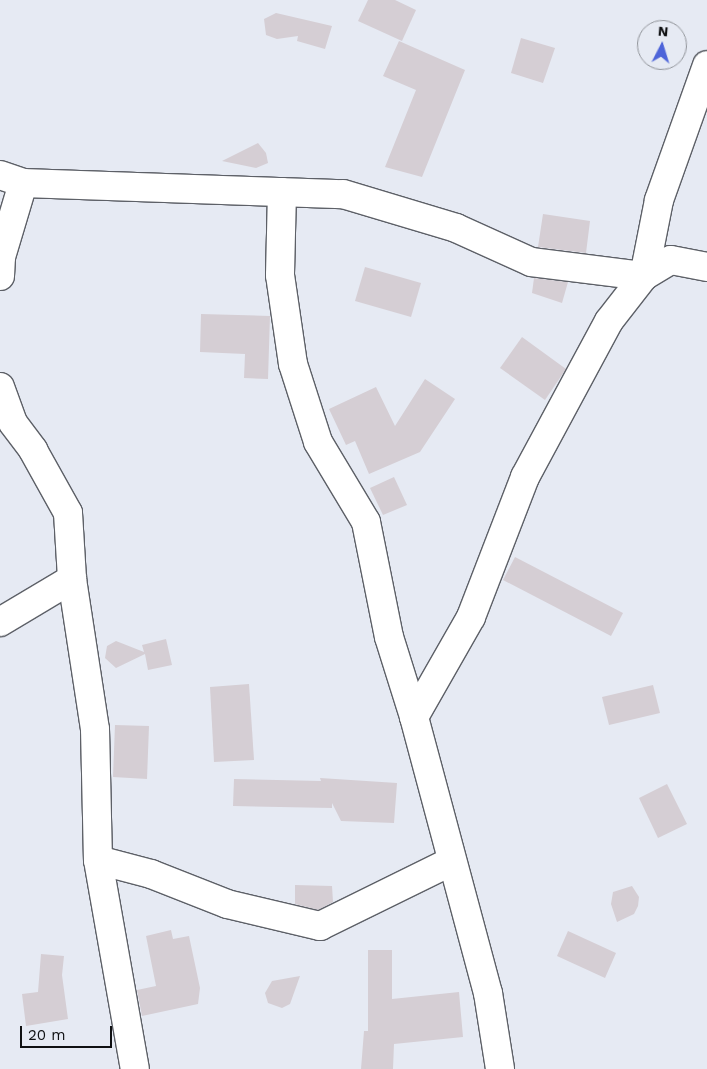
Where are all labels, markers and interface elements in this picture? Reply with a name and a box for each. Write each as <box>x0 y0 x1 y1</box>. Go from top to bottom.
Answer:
north arrow <box>637 20 687 70</box>
text: N <box>657 23 669 39</box>
scale bar <box>22 1016 115 1048</box>
text: 20 m <box>28 1026 66 1044</box>

